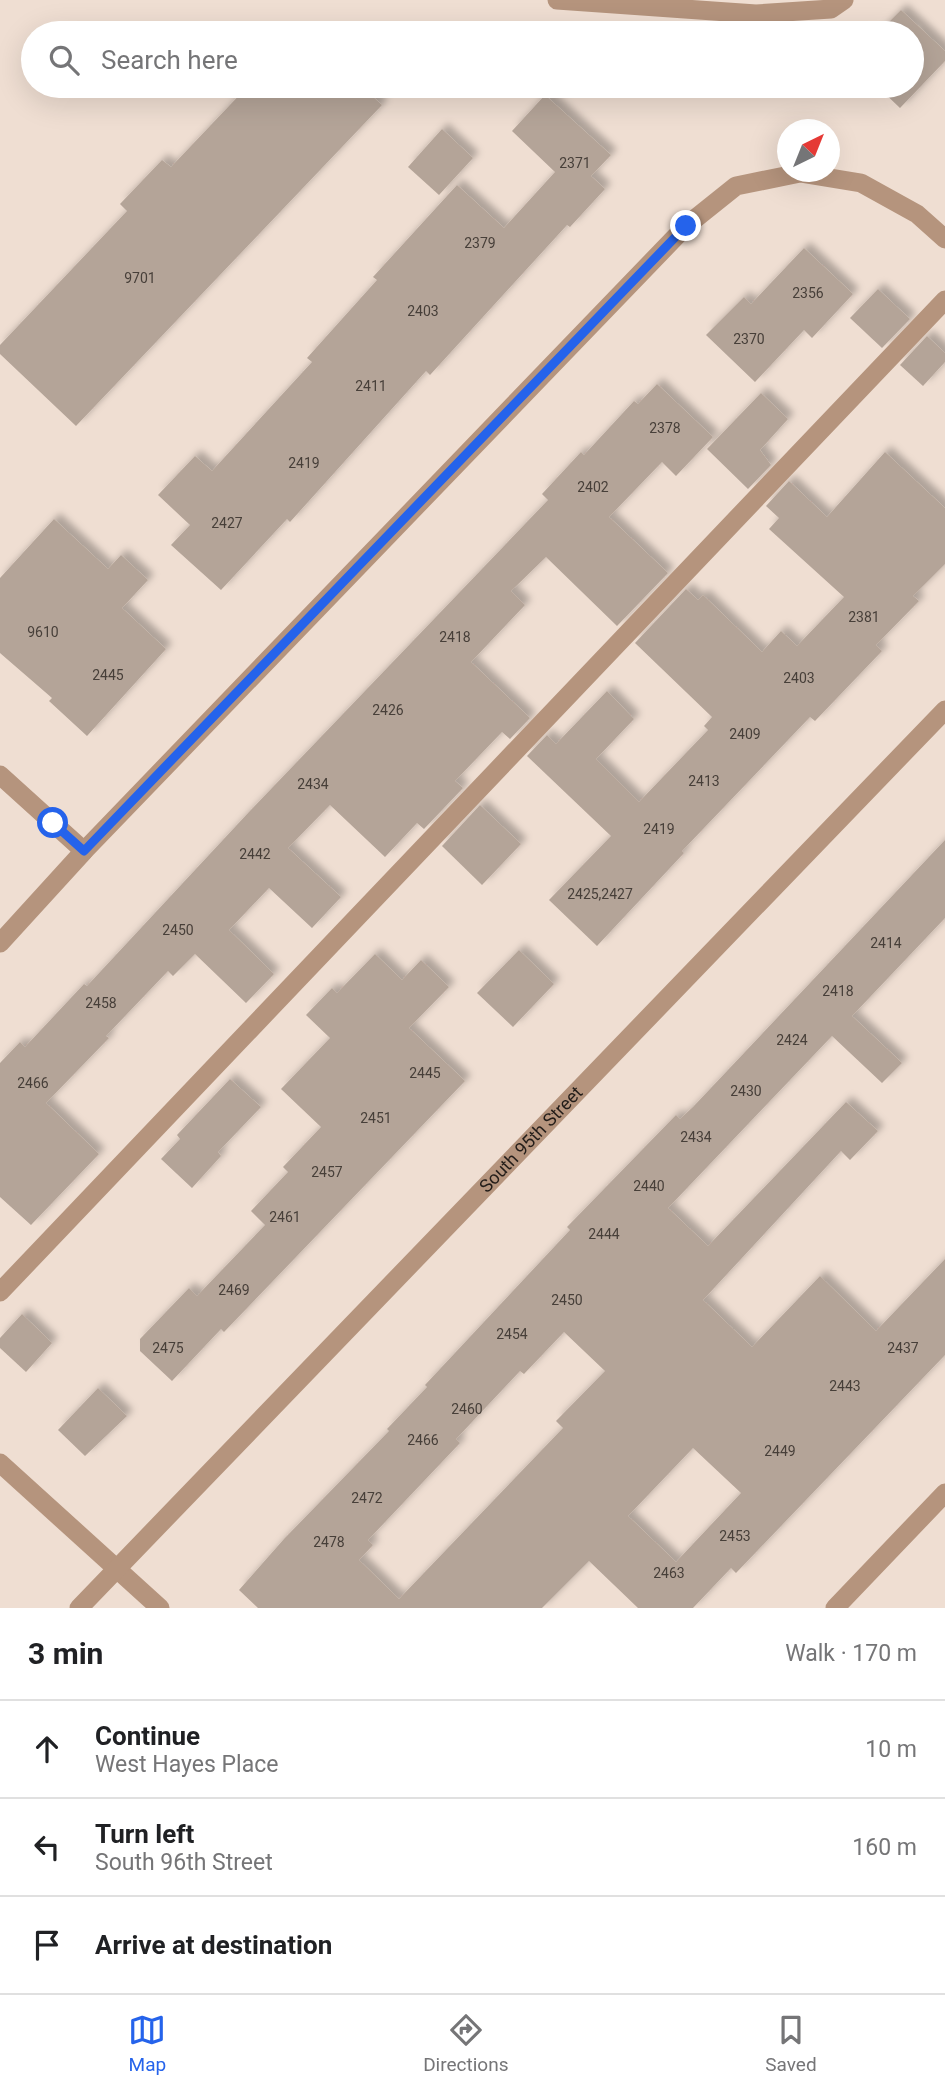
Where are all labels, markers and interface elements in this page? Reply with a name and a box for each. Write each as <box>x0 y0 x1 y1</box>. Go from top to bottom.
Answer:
search box <box>21 21 924 98</box>
icon: search <box>45 41 83 79</box>
text: Search here <box>101 45 238 75</box>
north arrow <box>777 119 840 182</box>
house number: 2371 <box>559 155 591 171</box>
route end <box>670 210 701 241</box>
house number: 2379 <box>464 235 496 251</box>
house number: 9701 <box>124 270 156 286</box>
house number: 2356 <box>792 285 824 301</box>
house number: 2403 <box>407 303 439 319</box>
house number: 2370 <box>733 331 765 347</box>
house number: 2411 <box>355 378 387 394</box>
house number: 2378 <box>649 420 681 436</box>
house number: 2419 <box>288 455 320 471</box>
house number: 2402 <box>577 479 609 495</box>
house number: 2427 <box>211 515 243 531</box>
house number: 2381 <box>848 609 880 625</box>
house number: 9610 <box>27 624 59 640</box>
house number: 2418 <box>439 629 471 645</box>
house number: 2445 <box>92 667 124 683</box>
house number: 2403 <box>783 670 815 686</box>
house number: 2426 <box>372 702 404 718</box>
house number: 2409 <box>729 726 761 742</box>
house number: 2413 <box>688 773 720 789</box>
house number: 2434 <box>297 776 329 792</box>
route start <box>37 807 68 838</box>
house number: 2419 <box>643 821 675 837</box>
house number: 2442 <box>239 846 271 862</box>
house number: 2425,2427 <box>567 886 633 902</box>
house number: 2450 <box>162 922 194 938</box>
house number: 2414 <box>870 935 902 951</box>
house number: 2418 <box>822 983 854 999</box>
house number: 2458 <box>85 995 117 1011</box>
house number: 2424 <box>776 1032 808 1048</box>
house number: 2445 <box>409 1065 441 1081</box>
house number: 2466 <box>17 1075 49 1091</box>
street label: South 95th Street <box>475 1082 586 1196</box>
house number: 2430 <box>730 1083 762 1099</box>
house number: 2451 <box>360 1110 392 1126</box>
house number: 2434 <box>680 1129 712 1145</box>
house number: 2457 <box>311 1164 343 1180</box>
house number: 2440 <box>633 1178 665 1194</box>
house number: 2461 <box>269 1209 301 1225</box>
house number: 2444 <box>588 1226 620 1242</box>
house number: 2469 <box>218 1282 250 1298</box>
house number: 2450 <box>551 1292 583 1308</box>
house number: 2454 <box>496 1326 528 1342</box>
house number: 2475 <box>152 1340 184 1356</box>
house number: 2437 <box>887 1340 919 1356</box>
house number: 2443 <box>829 1378 861 1394</box>
house number: 2460 <box>451 1401 483 1417</box>
house number: 2466 <box>407 1432 439 1448</box>
house number: 2449 <box>764 1443 796 1459</box>
house number: 2472 <box>351 1490 383 1506</box>
house number: 2453 <box>719 1528 751 1544</box>
house number: 2478 <box>313 1534 345 1550</box>
house number: 2463 <box>653 1565 685 1581</box>
text: 3 min <box>28 1636 103 1671</box>
text: Walk · 170 m <box>785 1640 917 1667</box>
text: Continue <box>95 1721 200 1751</box>
icon: ahead <box>28 1730 66 1768</box>
text: 10 m <box>865 1736 917 1763</box>
text: West Hayes Place <box>95 1751 278 1778</box>
text: Turn left <box>95 1819 194 1849</box>
icon: left <box>28 1828 66 1866</box>
text: 160 m <box>852 1834 917 1861</box>
text: South 96th Street <box>95 1849 273 1876</box>
icon: arrive <box>28 1926 66 1964</box>
text: Arrive at destination <box>95 1930 332 1960</box>
tab: Map <box>128 2011 166 2076</box>
tab: Directions <box>423 2011 508 2076</box>
tab: Saved <box>765 2011 817 2076</box>

